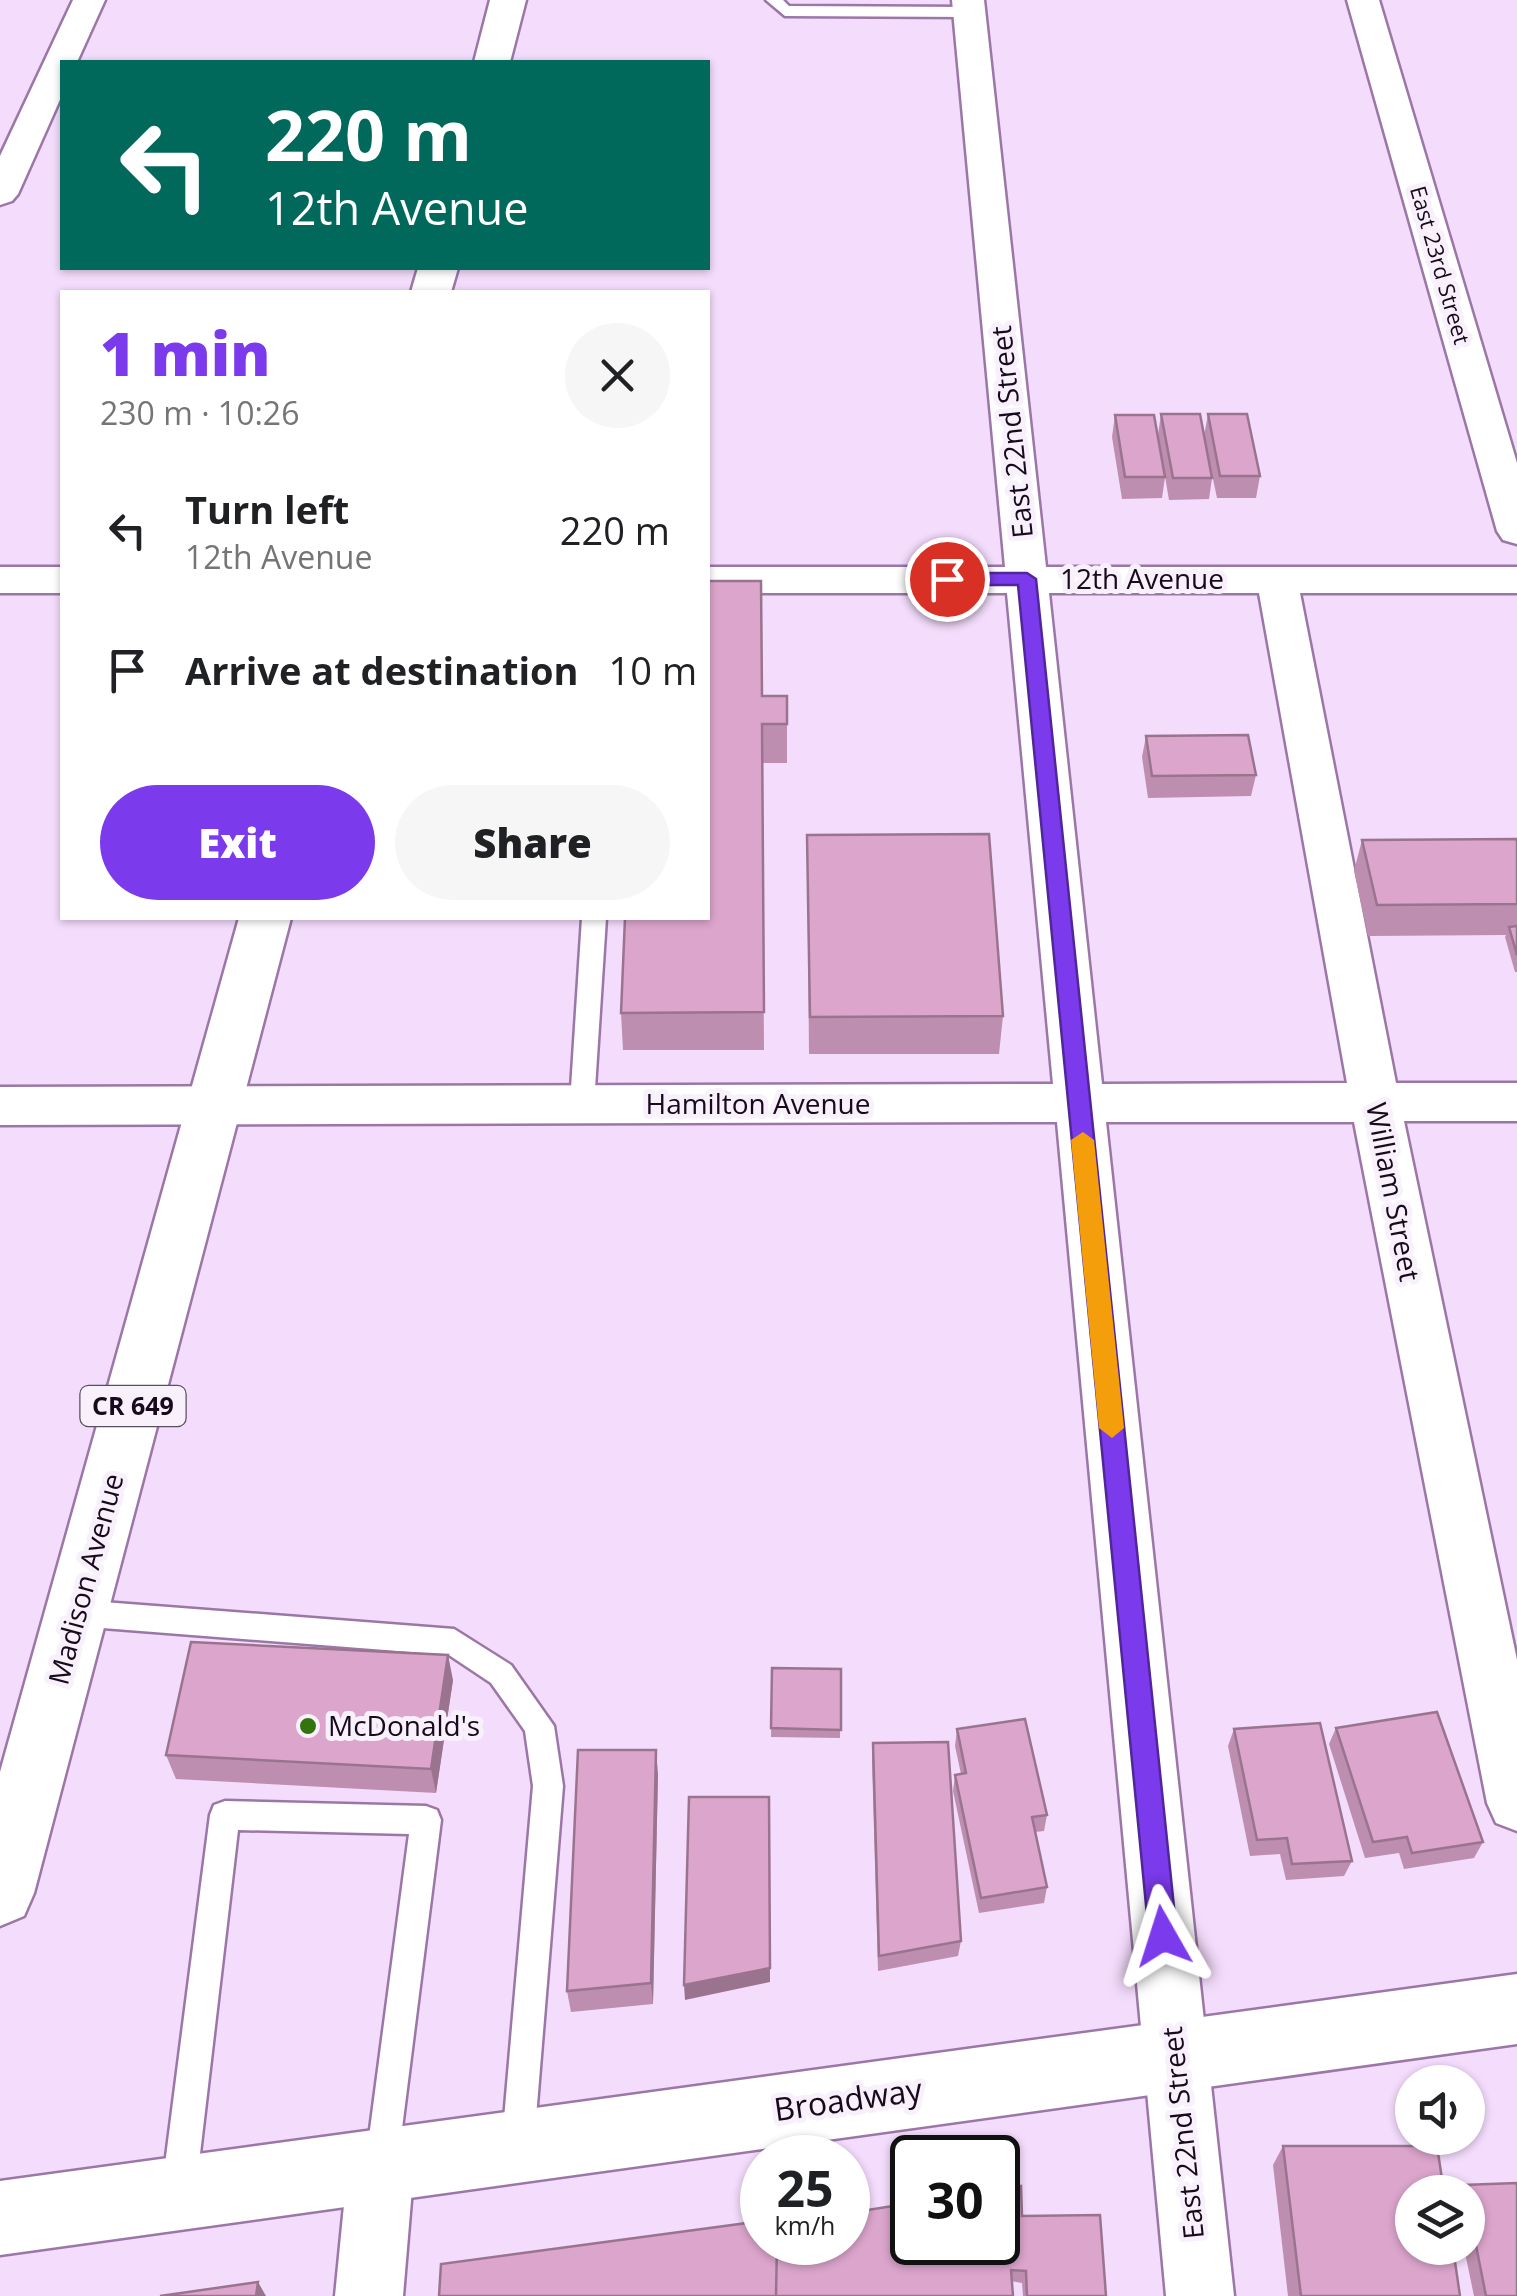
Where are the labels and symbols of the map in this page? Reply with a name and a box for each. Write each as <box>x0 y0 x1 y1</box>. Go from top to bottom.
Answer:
street label: East 23rd Street <box>1404 182 1478 347</box>
street label: East 22nd Street <box>981 324 1041 540</box>
pin <box>905 537 990 622</box>
street label: 12th Avenue <box>1060 559 1224 597</box>
street label: Hamilton Avenue <box>645 1084 871 1122</box>
street label: William Street <box>1358 1099 1430 1284</box>
road number: CR 649 <box>80 1386 186 1426</box>
street label: Madison Avenue <box>39 1469 131 1688</box>
place label: McDonald's <box>328 1706 480 1744</box>
marker: McDonald's <box>297 1715 319 1737</box>
position arrow <box>1111 1884 1215 1988</box>
street label: East 22nd Street <box>1152 2025 1212 2241</box>
street label: Broadway <box>771 2067 926 2130</box>
speed limit sign: 30 <box>890 2135 1020 2265</box>

